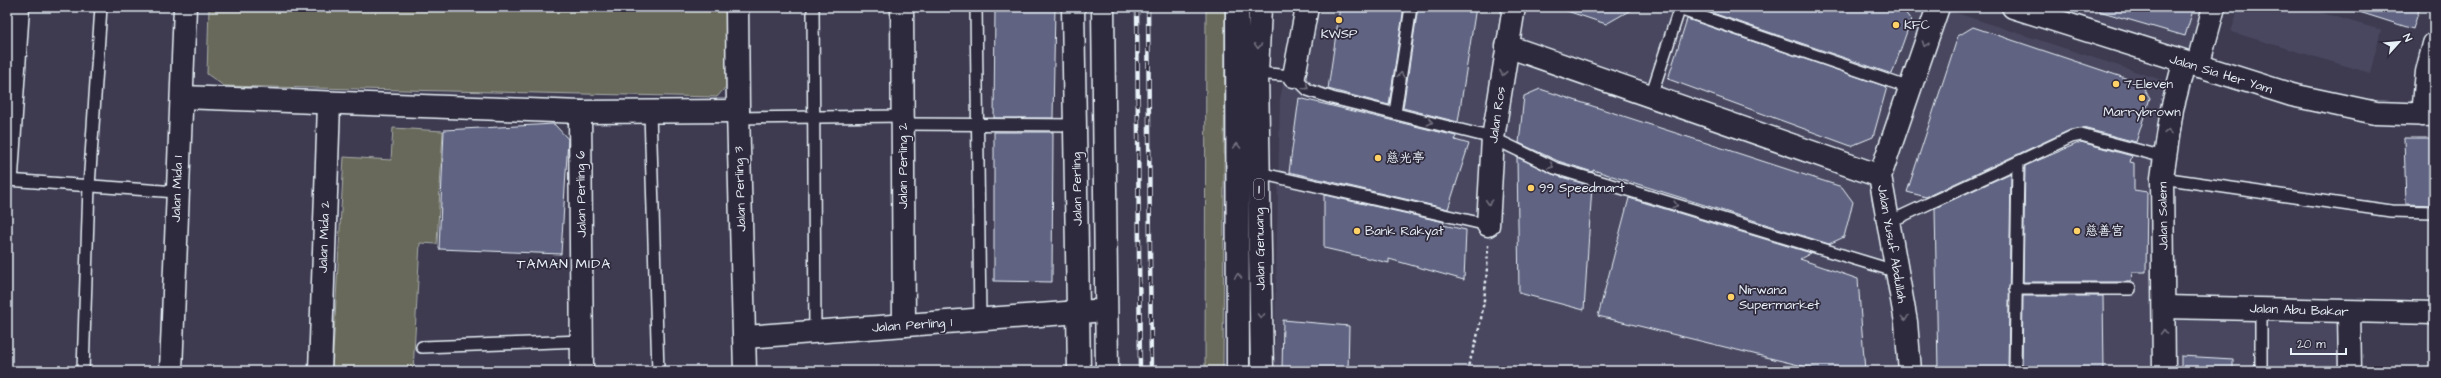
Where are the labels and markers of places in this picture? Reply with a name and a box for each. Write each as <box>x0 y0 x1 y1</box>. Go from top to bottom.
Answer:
marker: KWSP <box>1334 15 1344 25</box>
place label: KFC <box>1904 16 1930 34</box>
marker: KFC <box>1891 20 1901 30</box>
place label: KWSP <box>1321 25 1358 43</box>
place label: 7-Eleven <box>2124 75 2174 93</box>
marker: 7-Eleven <box>2111 79 2121 89</box>
marker: Marrybrown <box>2137 93 2147 103</box>
place label: Marrybrown <box>2103 103 2181 122</box>
place label: 慈光亭 <box>1386 149 1425 167</box>
marker: 慈光亭 <box>1373 153 1383 163</box>
place label: 99 Speedmart <box>1539 179 1625 197</box>
marker: 99 Speedmart <box>1526 183 1536 193</box>
place label: Bank Rakyat <box>1365 222 1444 241</box>
place label: 慈善宫 <box>2085 222 2124 240</box>
marker: Bank Rakyat <box>1352 226 1362 236</box>
marker: 慈善宫 <box>2072 226 2082 236</box>
place label: Nirwana Supermarket <box>1739 281 1820 314</box>
marker: Nirwana Supermarket <box>1726 292 1736 302</box>

